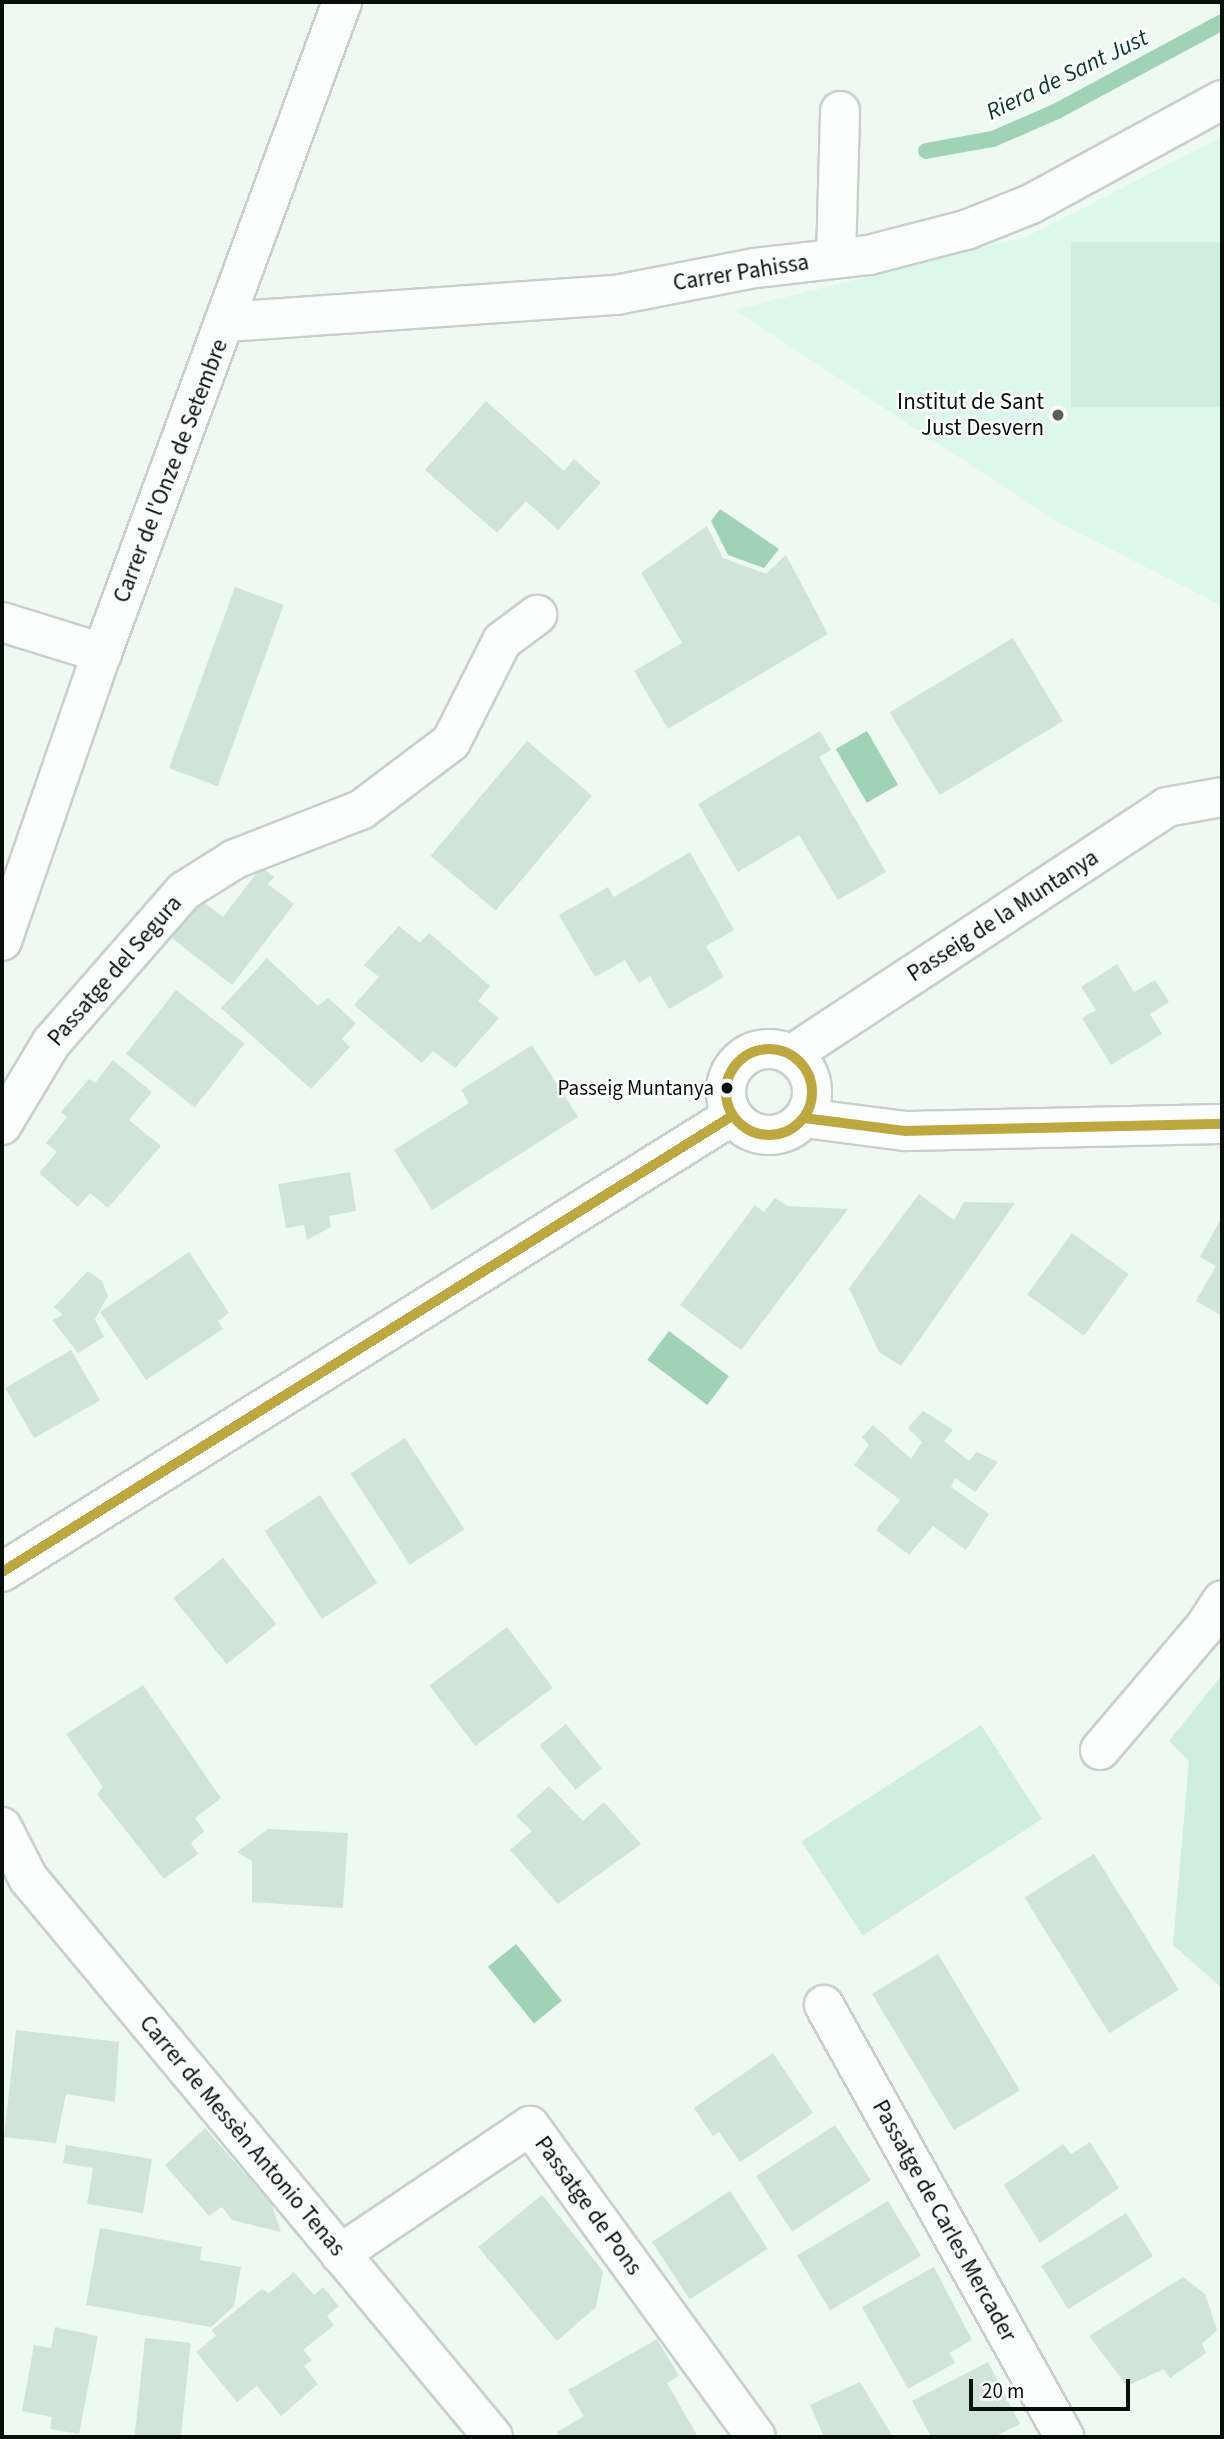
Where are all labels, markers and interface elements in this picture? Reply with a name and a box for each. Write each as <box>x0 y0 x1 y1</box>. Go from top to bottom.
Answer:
water label: Riera de Sant Just <box>981 23 1153 127</box>
street label: Carrer Pahissa <box>671 249 811 297</box>
street label: Carrer de l'Onze de Setembre <box>108 335 234 607</box>
place label: Institut de Sant Just Desvern <box>897 388 1044 442</box>
marker: Institut de Sant Just Desvern <box>1050 407 1066 423</box>
street label: Passeig de la Muntanya <box>902 844 1104 988</box>
street label: Passatge del Segura <box>42 890 188 1052</box>
place label: Passeig Muntanya <box>558 1075 714 1101</box>
marker: Passeig Muntanya <box>720 1081 734 1095</box>
street label: Carrer de Messèn Antonio Tenas <box>133 2010 351 2262</box>
street label: Passatge de Carles Mercader <box>866 2095 1022 2347</box>
street label: Passatge de Pons <box>528 2131 648 2281</box>
scale bar <box>972 2366 1133 2410</box>
text: 20 m <box>982 2376 1024 2406</box>

